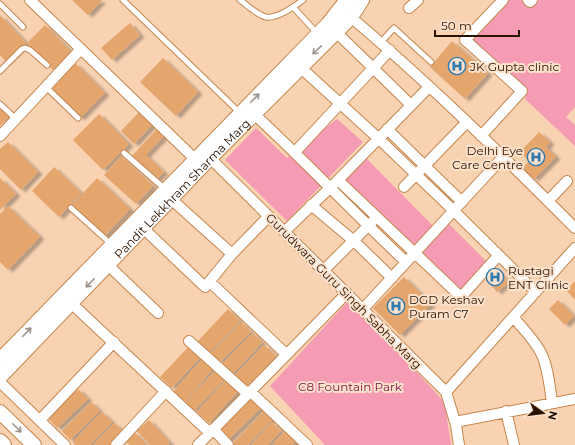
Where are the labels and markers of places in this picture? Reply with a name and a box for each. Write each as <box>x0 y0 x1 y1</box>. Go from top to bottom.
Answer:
hospital icon: JK Gupta clinic <box>447 56 467 76</box>
place label: JK Gupta clinic <box>469 59 559 74</box>
place label: Delhi Eye Care Centre <box>452 143 523 172</box>
hospital icon: Delhi Eye Care Centre <box>526 147 546 167</box>
place label: Rustagi ENT Clinic <box>508 263 569 292</box>
hospital icon: Rustagi ENT Clinic <box>485 267 505 287</box>
place label: DGD Keshav Puram C7 <box>409 292 485 321</box>
hospital icon: DGD Keshav Puram C7 <box>386 296 406 316</box>

